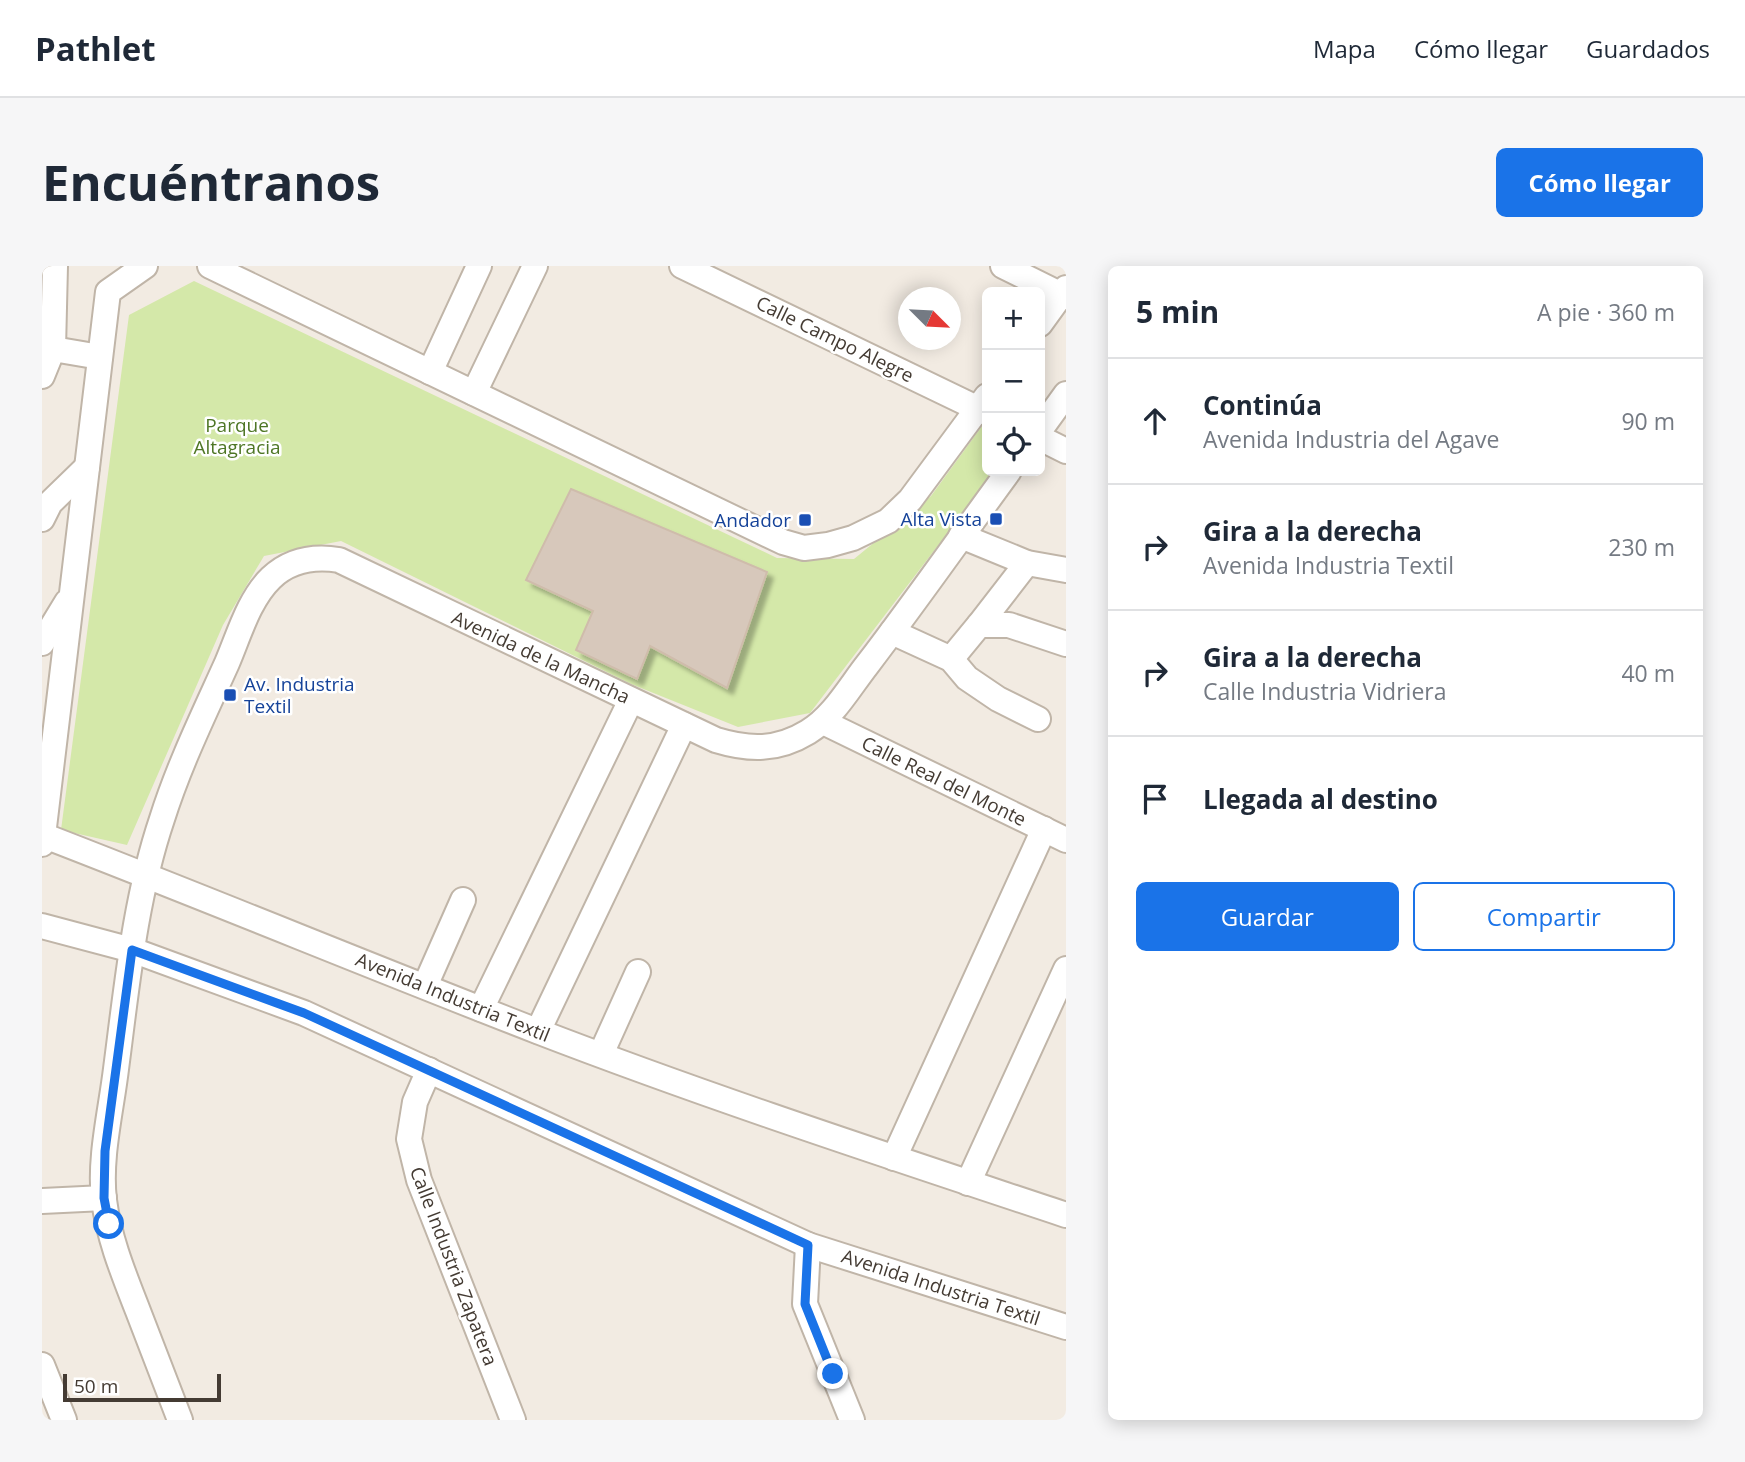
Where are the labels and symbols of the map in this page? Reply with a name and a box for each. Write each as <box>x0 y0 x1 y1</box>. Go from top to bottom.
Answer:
north arrow <box>898 287 961 350</box>
street label: Calle Campo Alegre <box>752 290 918 388</box>
park label: Parque Altagracia <box>193 412 281 460</box>
place label: Alta Vista <box>900 506 982 532</box>
place label: Andador <box>714 507 791 533</box>
marker: Alta Vista <box>988 511 1004 527</box>
marker: Andador <box>797 512 813 528</box>
street label: Avenida de la Mancha <box>448 604 634 710</box>
place label: Av. Industria Textil <box>244 671 355 719</box>
marker: Av. Industria Textil <box>222 687 238 703</box>
street label: Calle Real del Monte <box>857 730 1031 832</box>
street label: Avenida Industria Textil <box>352 946 554 1048</box>
street label: Calle Industria Zapatera <box>404 1163 504 1369</box>
route start <box>93 1208 124 1239</box>
street label: Avenida Industria Textil <box>838 1243 1044 1331</box>
route end <box>817 1358 848 1389</box>
scale bar <box>63 1371 220 1403</box>

